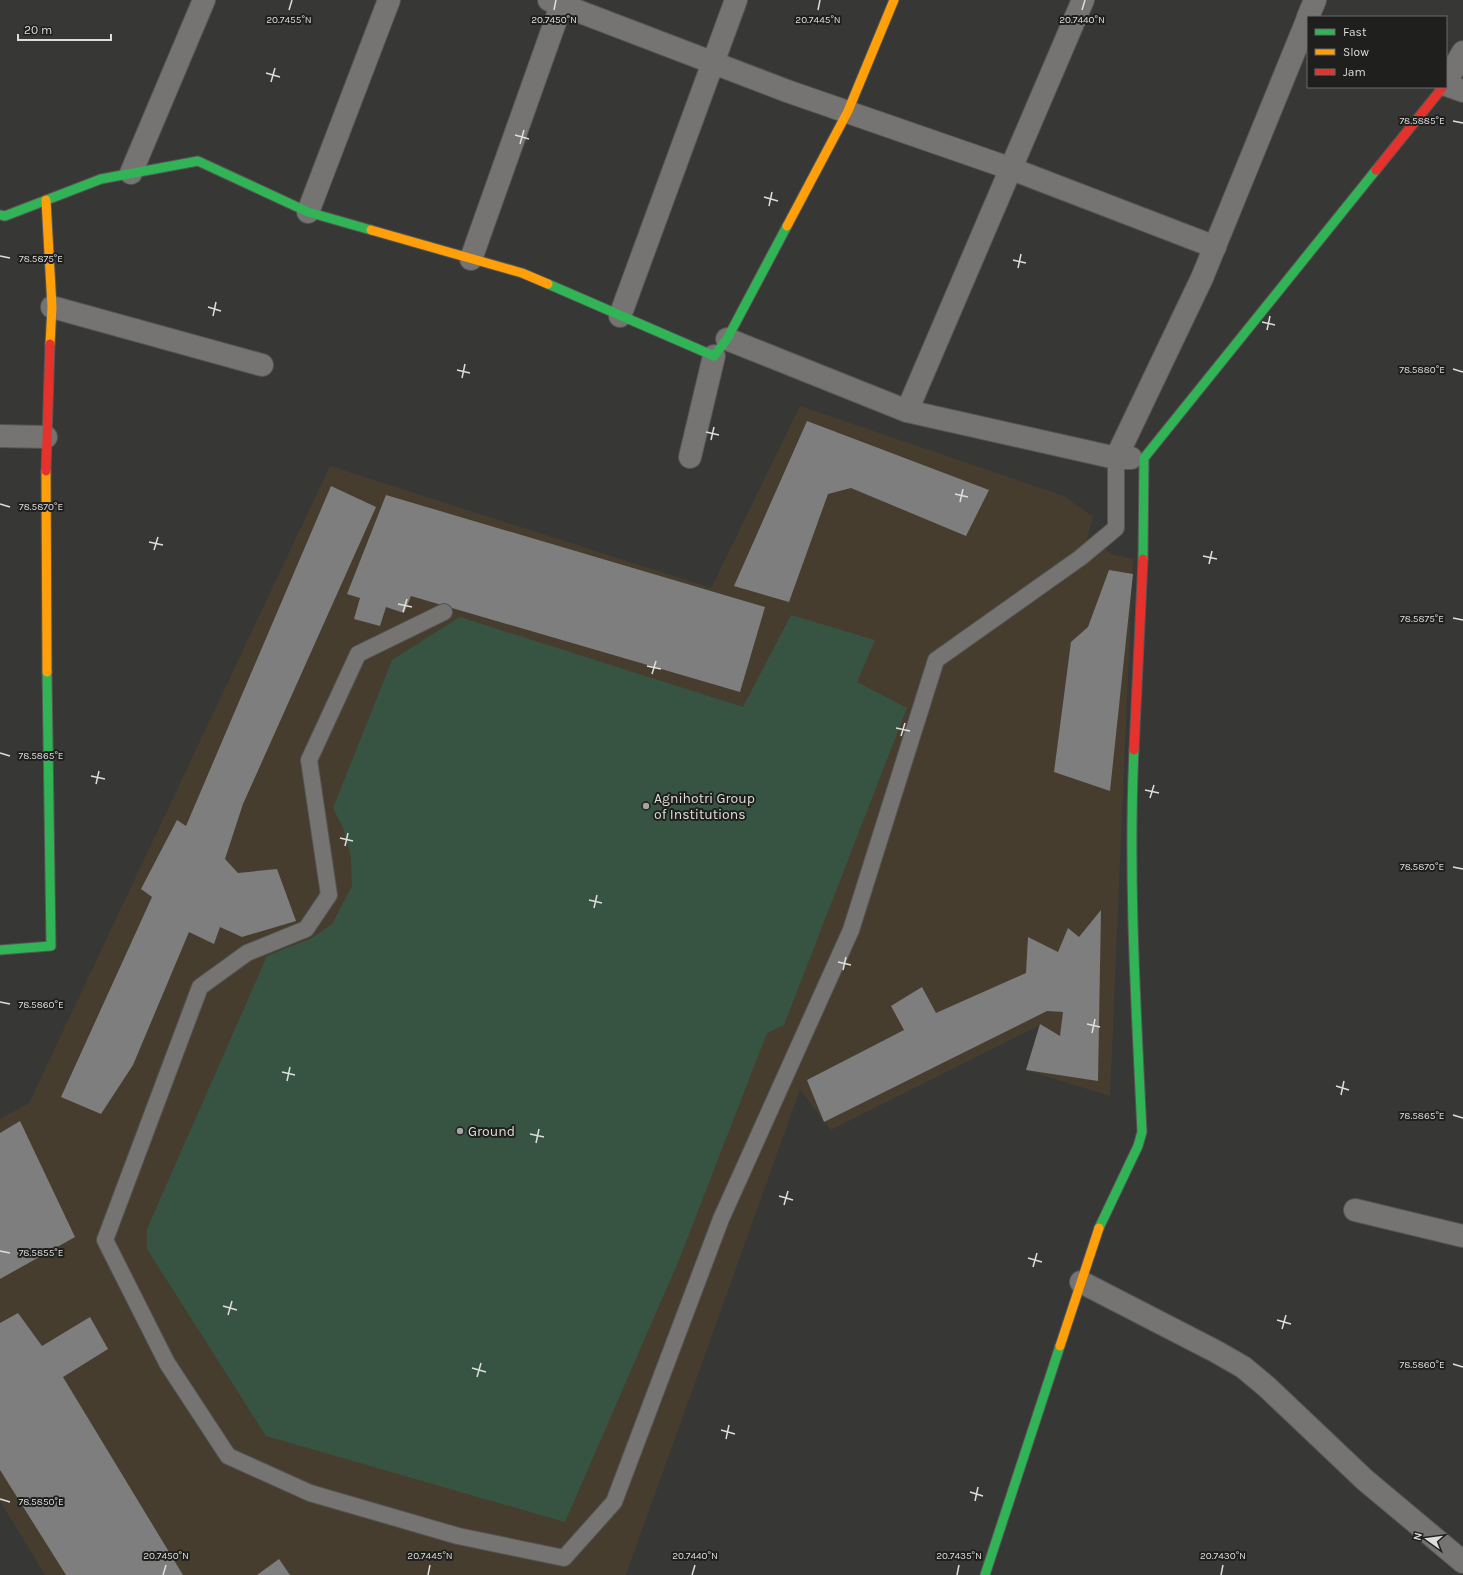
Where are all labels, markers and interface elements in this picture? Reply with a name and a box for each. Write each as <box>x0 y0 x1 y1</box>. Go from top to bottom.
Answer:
text: 20.7455°N <box>266 14 312 26</box>
text: 20.7450°N <box>531 14 577 26</box>
text: 20.7445°N <box>795 14 841 26</box>
text: 20.7440°N <box>1059 14 1105 26</box>
scale bar <box>18 16 111 42</box>
legend <box>1307 16 1447 88</box>
text: 20 m <box>24 23 52 37</box>
text: Fast <box>1343 25 1367 39</box>
text: Slow <box>1343 45 1369 59</box>
text: Jam <box>1343 65 1366 79</box>
text: 78.5885°E <box>1399 115 1445 127</box>
text: 78.5875°E <box>19 253 63 265</box>
text: 78.5880°E <box>1399 364 1445 376</box>
text: 78.5870°E <box>19 501 63 513</box>
text: 78.5875°E <box>1400 613 1444 625</box>
text: 78.5865°E <box>19 750 63 762</box>
place label: Agnihotri Group of Institutions <box>654 790 755 823</box>
marker: Agnihotri Group of Institutions <box>641 801 651 811</box>
text: 78.5870°E <box>1400 861 1444 873</box>
text: 78.5860°E <box>18 999 64 1011</box>
text: 78.5865°E <box>1400 1110 1444 1122</box>
place label: Ground <box>468 1123 515 1140</box>
marker: Ground <box>455 1126 465 1136</box>
text: 78.5855°E <box>19 1247 63 1259</box>
text: 78.5860°E <box>1399 1359 1445 1371</box>
text: 78.5850°E <box>18 1496 64 1508</box>
north arrow <box>1407 1519 1447 1559</box>
text: N <box>1411 1531 1425 1542</box>
text: 20.7450°N <box>143 1550 189 1562</box>
text: 20.7445°N <box>407 1550 453 1562</box>
text: 20.7440°N <box>672 1550 718 1562</box>
text: 20.7435°N <box>936 1550 982 1562</box>
text: 20.7430°N <box>1200 1550 1246 1562</box>

